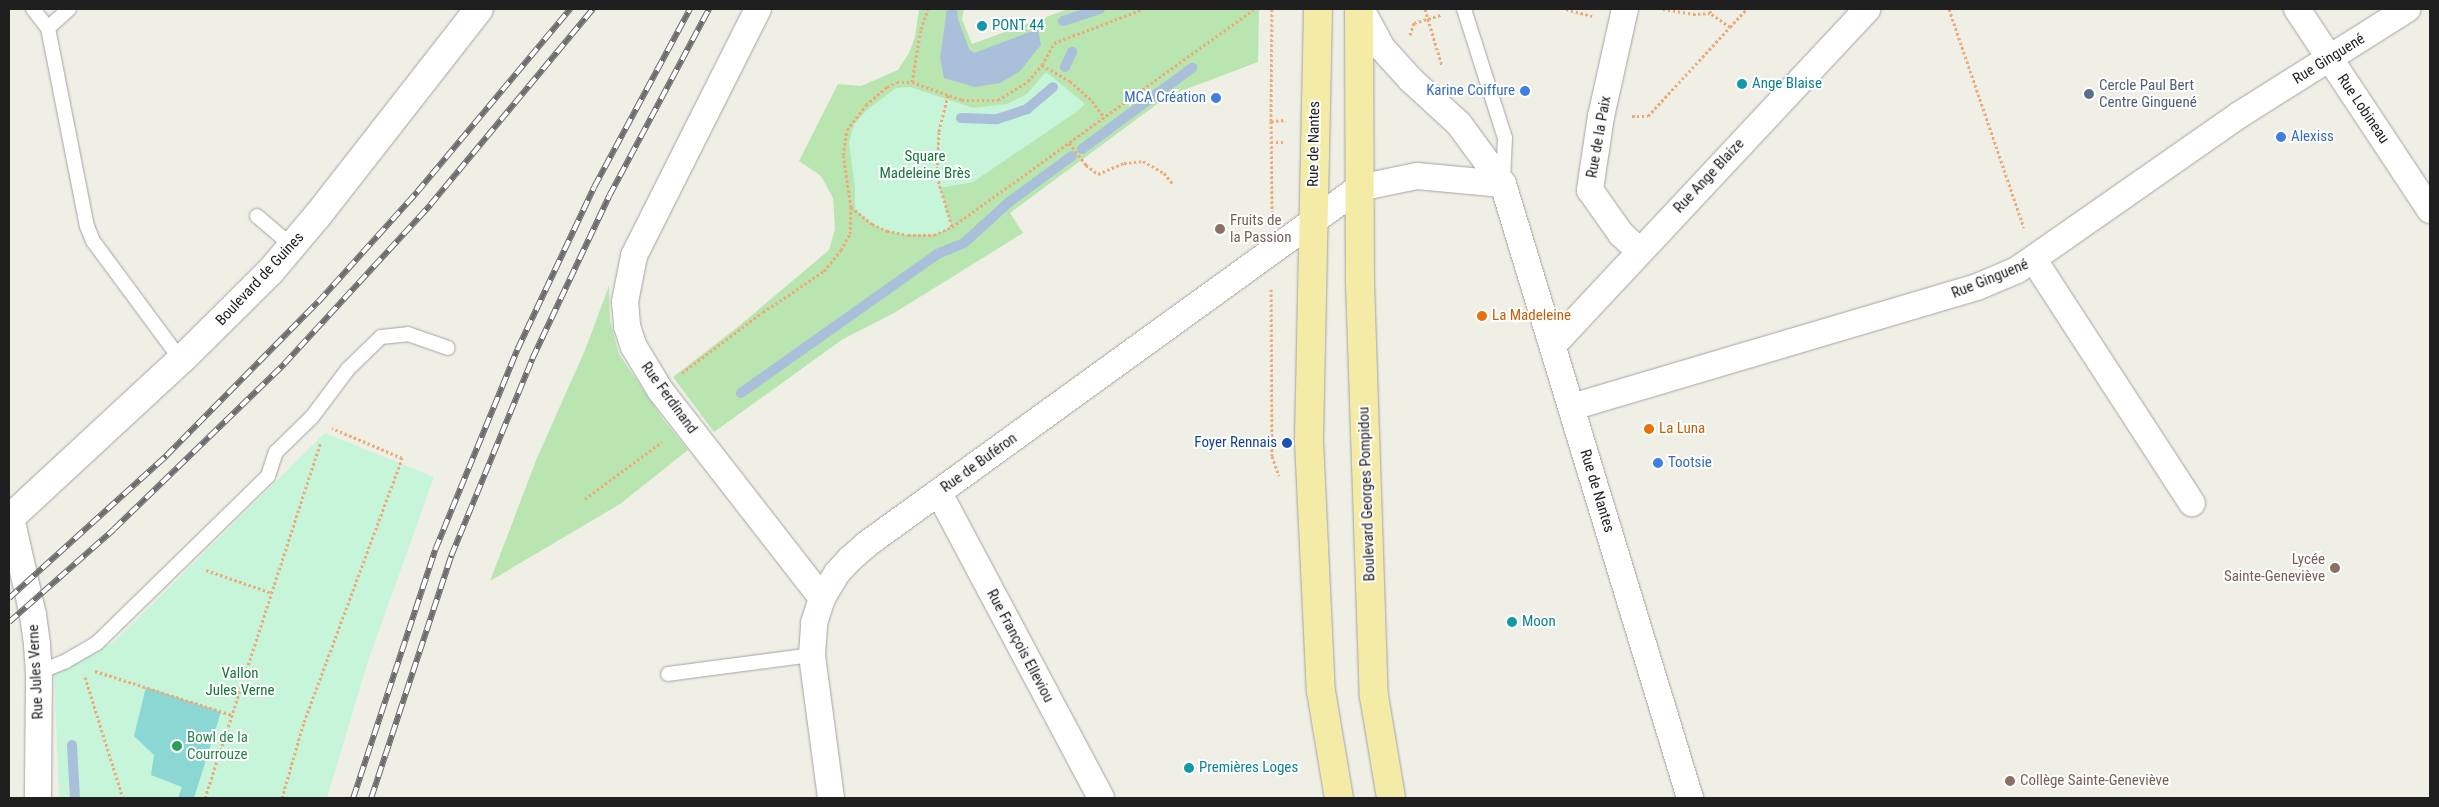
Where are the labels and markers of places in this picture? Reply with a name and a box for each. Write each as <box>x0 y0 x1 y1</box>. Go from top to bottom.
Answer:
place label: PONT 44 <box>992 17 1044 35</box>
marker: PONT 44 <box>976 20 988 32</box>
place label: Ange Blaise <box>1752 75 1822 93</box>
place label: Cercle Paul Bert Centre Ginguené <box>2099 76 2197 111</box>
marker: Ange Blaise <box>1736 78 1748 90</box>
place label: Karine Coiffure <box>1426 82 1515 100</box>
marker: Karine Coiffure <box>1519 85 1531 97</box>
marker: Cercle Paul Bert Centre Ginguené <box>2083 88 2095 100</box>
place label: MCA Création <box>1124 89 1206 107</box>
marker: MCA Création <box>1210 92 1222 104</box>
place label: Alexiss <box>2291 128 2334 146</box>
marker: Alexiss <box>2275 131 2287 143</box>
place label: Fruits de la Passion <box>1230 211 1291 246</box>
marker: Fruits de la Passion <box>1214 223 1226 235</box>
place label: La Madeleine <box>1492 307 1571 325</box>
marker: La Madeleine <box>1476 310 1488 322</box>
place label: La Luna <box>1659 420 1705 438</box>
marker: La Luna <box>1643 423 1655 435</box>
place label: Foyer Rennais <box>1194 434 1277 452</box>
marker: Foyer Rennais <box>1281 437 1293 449</box>
place label: Tootsie <box>1668 454 1712 472</box>
marker: Tootsie <box>1652 457 1664 469</box>
place label: Lycée Sainte-Geneviève <box>2224 550 2325 585</box>
marker: Lycée Sainte-Geneviève <box>2329 562 2341 574</box>
place label: Moon <box>1522 613 1556 631</box>
marker: Moon <box>1506 616 1518 628</box>
place label: Bowl de la Courrouze <box>187 728 248 763</box>
marker: Bowl de la Courrouze <box>171 740 183 752</box>
place label: Premières Loges <box>1199 759 1298 777</box>
marker: Premières Loges <box>1183 762 1195 774</box>
place label: Collège Sainte-Geneviève <box>2020 772 2169 790</box>
marker: Collège Sainte-Geneviève <box>2004 775 2016 787</box>

